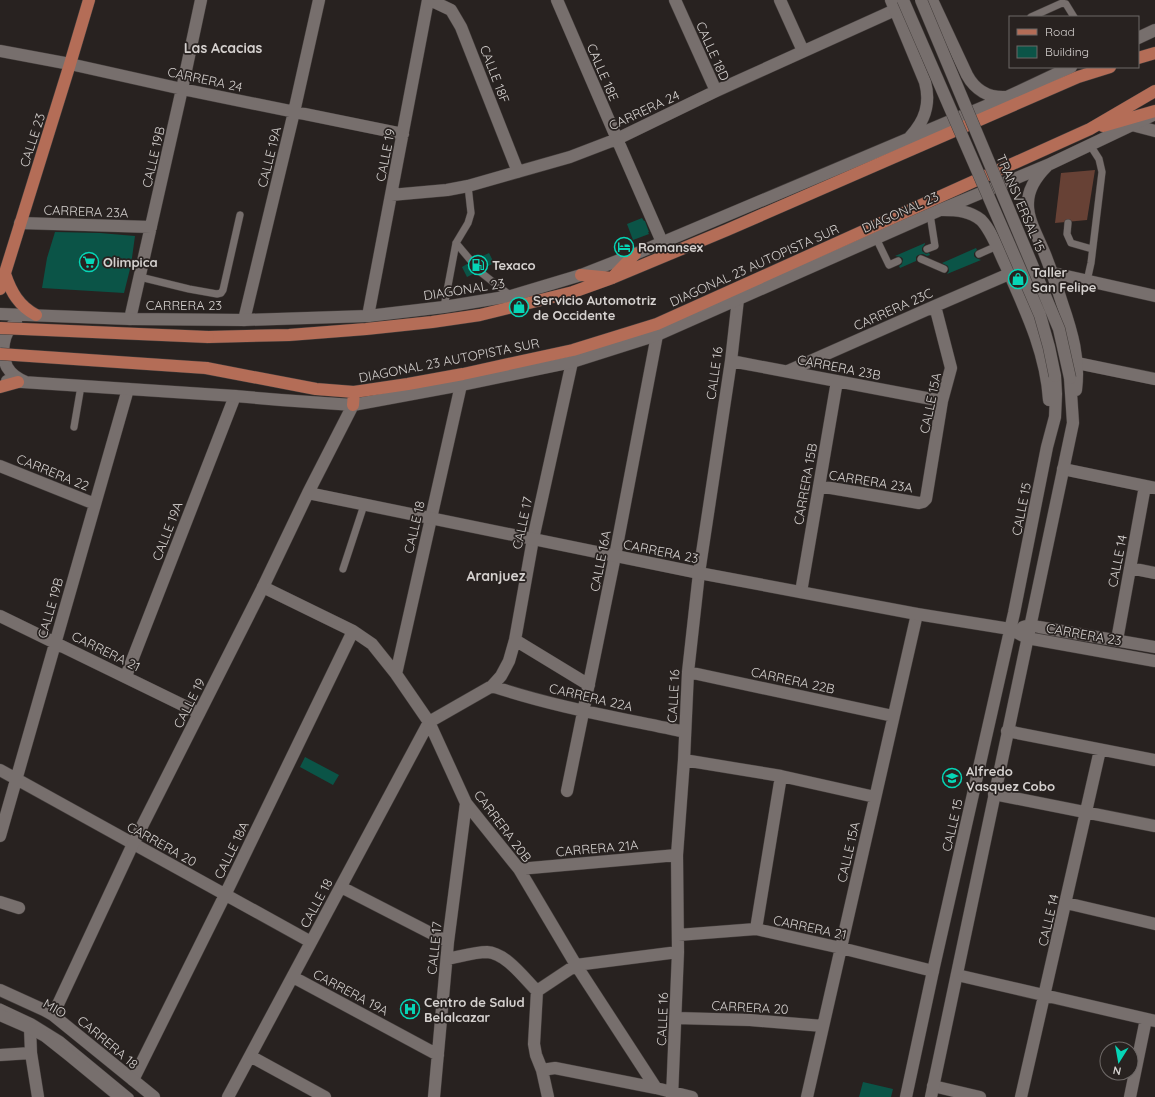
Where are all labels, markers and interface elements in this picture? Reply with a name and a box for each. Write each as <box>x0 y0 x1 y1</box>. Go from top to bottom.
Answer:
legend <box>1009 16 1139 68</box>
street label: CALLE 18D <box>693 19 733 83</box>
text: Road <box>1045 24 1075 39</box>
district label: Las Acacias <box>184 39 262 57</box>
street label: CALLE 18E <box>584 41 622 103</box>
street label: CALLE 18F <box>477 43 513 105</box>
text: Building <box>1045 44 1089 59</box>
street label: CARRERA 24 <box>166 63 244 95</box>
street label: CARRERA 24 <box>606 87 682 133</box>
street label: CALLE 23 <box>16 111 48 169</box>
street label: CALLE 19A <box>254 124 284 189</box>
street label: CALLE 19B <box>138 125 168 189</box>
street label: CALLE 19 <box>372 127 398 183</box>
street label: TRANSVERSAL 15 <box>993 152 1049 254</box>
street label: DIAGONAL 23 <box>859 188 941 236</box>
street label: CARRERA 23A <box>43 202 129 220</box>
street label: DIAGONAL 23 AUTOPISTA SUR <box>667 220 841 310</box>
hotel icon: Romansex <box>613 236 635 258</box>
place label: Romansex <box>638 239 704 255</box>
supermarket icon: Olimpica <box>78 251 100 273</box>
place label: Olimpica <box>103 254 158 270</box>
fuel station icon: Texaco <box>467 254 489 276</box>
place label: Texaco <box>492 257 536 273</box>
place label: Taller San Felipe <box>1032 264 1097 295</box>
shop icon: Taller San Felipe <box>1007 268 1029 290</box>
street label: DIAGONAL 23 <box>422 275 506 303</box>
street label: CARRERA 23C <box>851 284 935 334</box>
place label: Servicio Automotriz de Occidente <box>533 292 656 323</box>
shop icon: Servicio Automotriz de Occidente <box>508 296 530 318</box>
street label: CARRERA 23 <box>146 297 222 313</box>
street label: DIAGONAL 23 AUTOPISTA SUR <box>357 335 541 385</box>
street label: CALLE 16 <box>702 345 726 401</box>
street label: CARRERA 23B <box>796 351 882 383</box>
street label: CALLE 15A <box>916 370 944 435</box>
street label: CARRERA 15B <box>790 442 820 526</box>
street label: CARRERA 22 <box>14 450 92 494</box>
street label: CARRERA 23A <box>828 466 915 496</box>
street label: CALLE 15 <box>1008 481 1034 537</box>
street label: CALLE 17 <box>509 495 535 551</box>
street label: CALLE 19A <box>148 499 186 563</box>
street label: CALLE 18 <box>400 499 428 555</box>
street label: CALLE 16A <box>586 529 614 593</box>
street label: CALLE 14 <box>1104 533 1130 589</box>
street label: CARRERA 23 <box>622 536 700 566</box>
district label: Aranjuez <box>466 567 526 585</box>
street label: CALLE 19B <box>34 576 66 640</box>
street label: CARRERA 23 <box>1045 619 1123 649</box>
street label: CARRERA 21 <box>69 628 143 674</box>
street label: CARRERA 22B <box>750 663 836 697</box>
street label: CALLE 16 <box>664 669 682 723</box>
street label: CALLE 19 <box>170 675 208 731</box>
street label: CARRERA 22A <box>548 680 635 715</box>
place label: Alfredo Vasquez Cobo <box>966 763 1055 794</box>
school or university icon: Alfredo Vasquez Cobo <box>941 767 963 789</box>
street label: CARRERA 20B <box>471 787 535 865</box>
street label: CALLE 15 <box>938 797 966 853</box>
street label: CARRERA 20 <box>124 818 200 870</box>
street label: CALLE 18A <box>210 818 252 881</box>
street label: CALLE 15A <box>833 819 863 884</box>
street label: CARRERA 21A <box>555 836 640 860</box>
street label: CALLE 18 <box>296 876 336 930</box>
street label: CALLE 14 <box>1034 892 1062 948</box>
street label: CARRERA 21 <box>772 911 848 943</box>
street label: CALLE 17 <box>423 920 445 975</box>
street label: CARRERA 19A <box>311 965 392 1019</box>
street label: CALLE 16 <box>653 992 671 1046</box>
place label: Centro de Salud Belalcazar <box>424 994 525 1025</box>
street label: MIO <box>41 995 69 1021</box>
street label: CARRERA 20 <box>711 997 789 1017</box>
hospital icon: Centro de Salud Belalcazar <box>399 998 421 1020</box>
street label: CARRERA 18 <box>74 1012 142 1072</box>
north arrow <box>1099 1041 1139 1081</box>
text: N <box>1112 1063 1122 1078</box>

